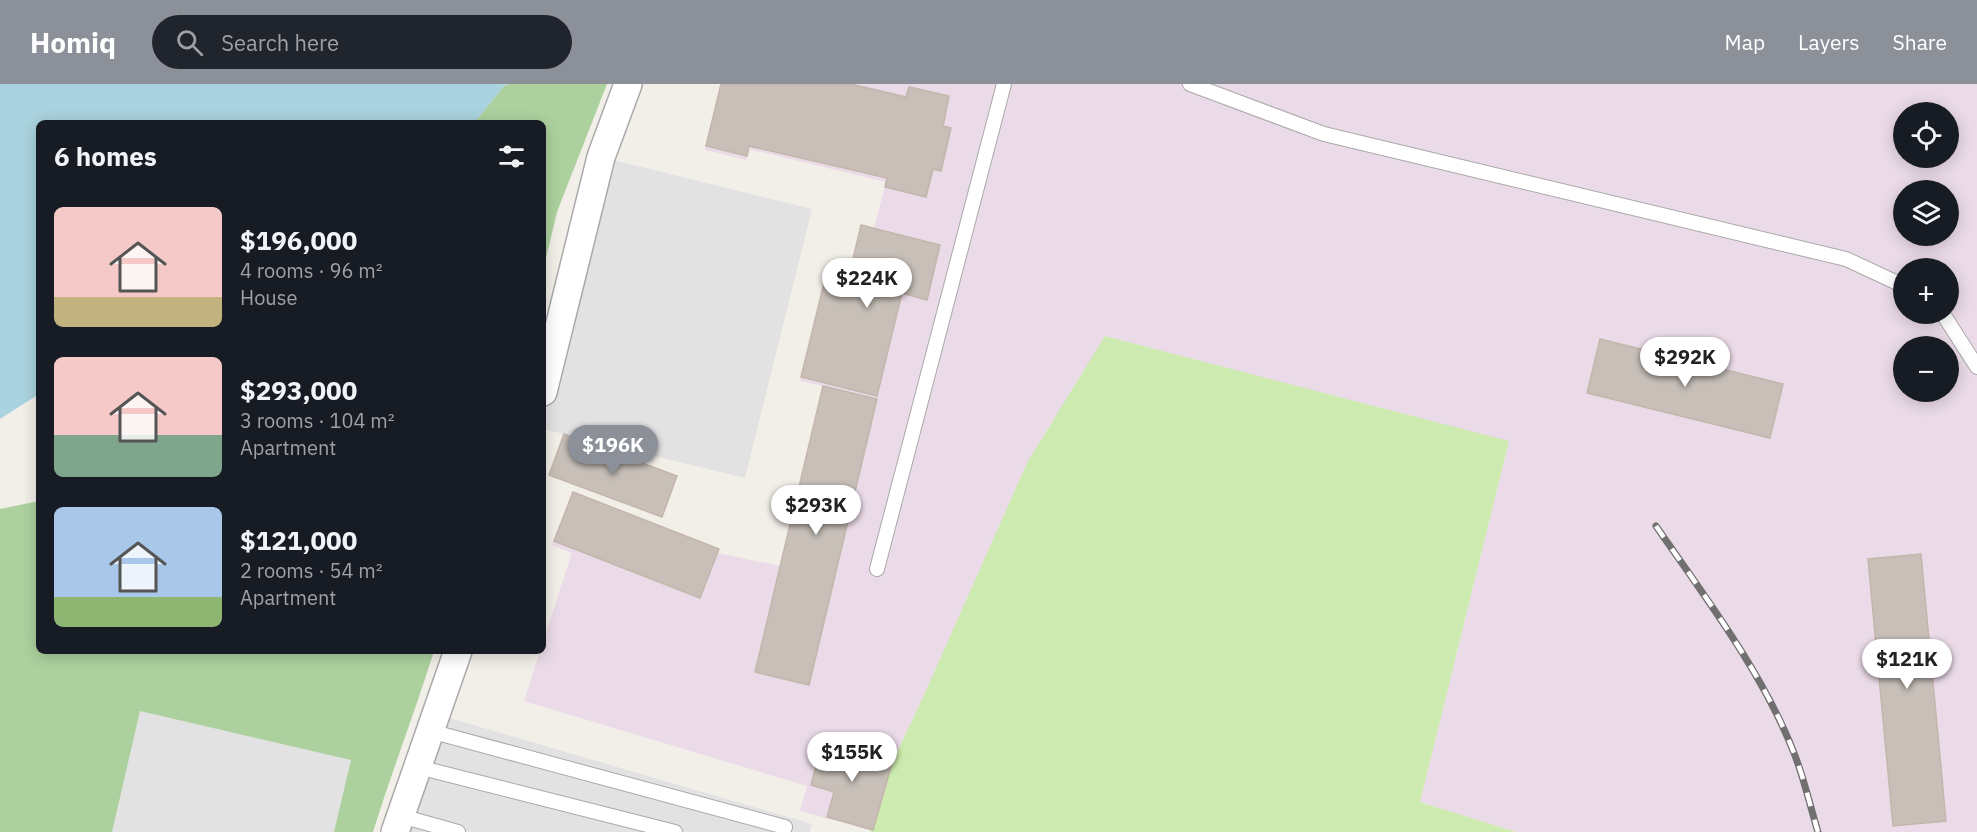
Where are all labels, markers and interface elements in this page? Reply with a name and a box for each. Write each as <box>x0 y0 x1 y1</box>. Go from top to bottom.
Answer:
search box <box>152 15 572 69</box>
text: Homiq <box>30 24 116 61</box>
icon: search <box>173 26 206 59</box>
text: Search here <box>221 28 339 57</box>
text: Map <box>1725 28 1765 56</box>
text: Layers <box>1798 28 1860 56</box>
text: Share <box>1893 28 1947 56</box>
map controls <box>1893 102 1959 402</box>
button: locate <box>1893 102 1959 168</box>
text: 6 homes <box>54 139 157 173</box>
icon: filters <box>495 140 528 173</box>
button: layers <box>1893 180 1959 246</box>
text: $196,000 <box>240 223 357 257</box>
icon: home <box>102 231 174 303</box>
text: 4 rooms · 96 m² <box>240 257 383 284</box>
pin: $224K <box>825 258 909 309</box>
button: + <box>1893 258 1959 324</box>
text: $224K <box>836 264 898 291</box>
text: House <box>240 284 297 311</box>
button: − <box>1893 336 1959 402</box>
pin: $292K <box>1643 337 1727 388</box>
text: $292K <box>1654 343 1716 370</box>
text: $293,000 <box>240 373 357 407</box>
icon: home <box>102 381 174 453</box>
text: 3 rooms · 104 m² <box>240 407 395 434</box>
pin: $196K <box>571 425 655 476</box>
text: $196K <box>582 431 644 458</box>
text: Apartment <box>240 434 336 461</box>
pin: $293K <box>774 485 858 536</box>
text: $293K <box>785 491 847 518</box>
text: $121,000 <box>240 523 357 557</box>
icon: home <box>102 531 174 603</box>
text: 2 rooms · 54 m² <box>240 557 383 584</box>
text: Apartment <box>240 584 336 611</box>
pin: $121K <box>1865 639 1949 690</box>
text: $121K <box>1876 645 1938 672</box>
pin: $155K <box>810 732 894 783</box>
text: $155K <box>821 738 883 765</box>

